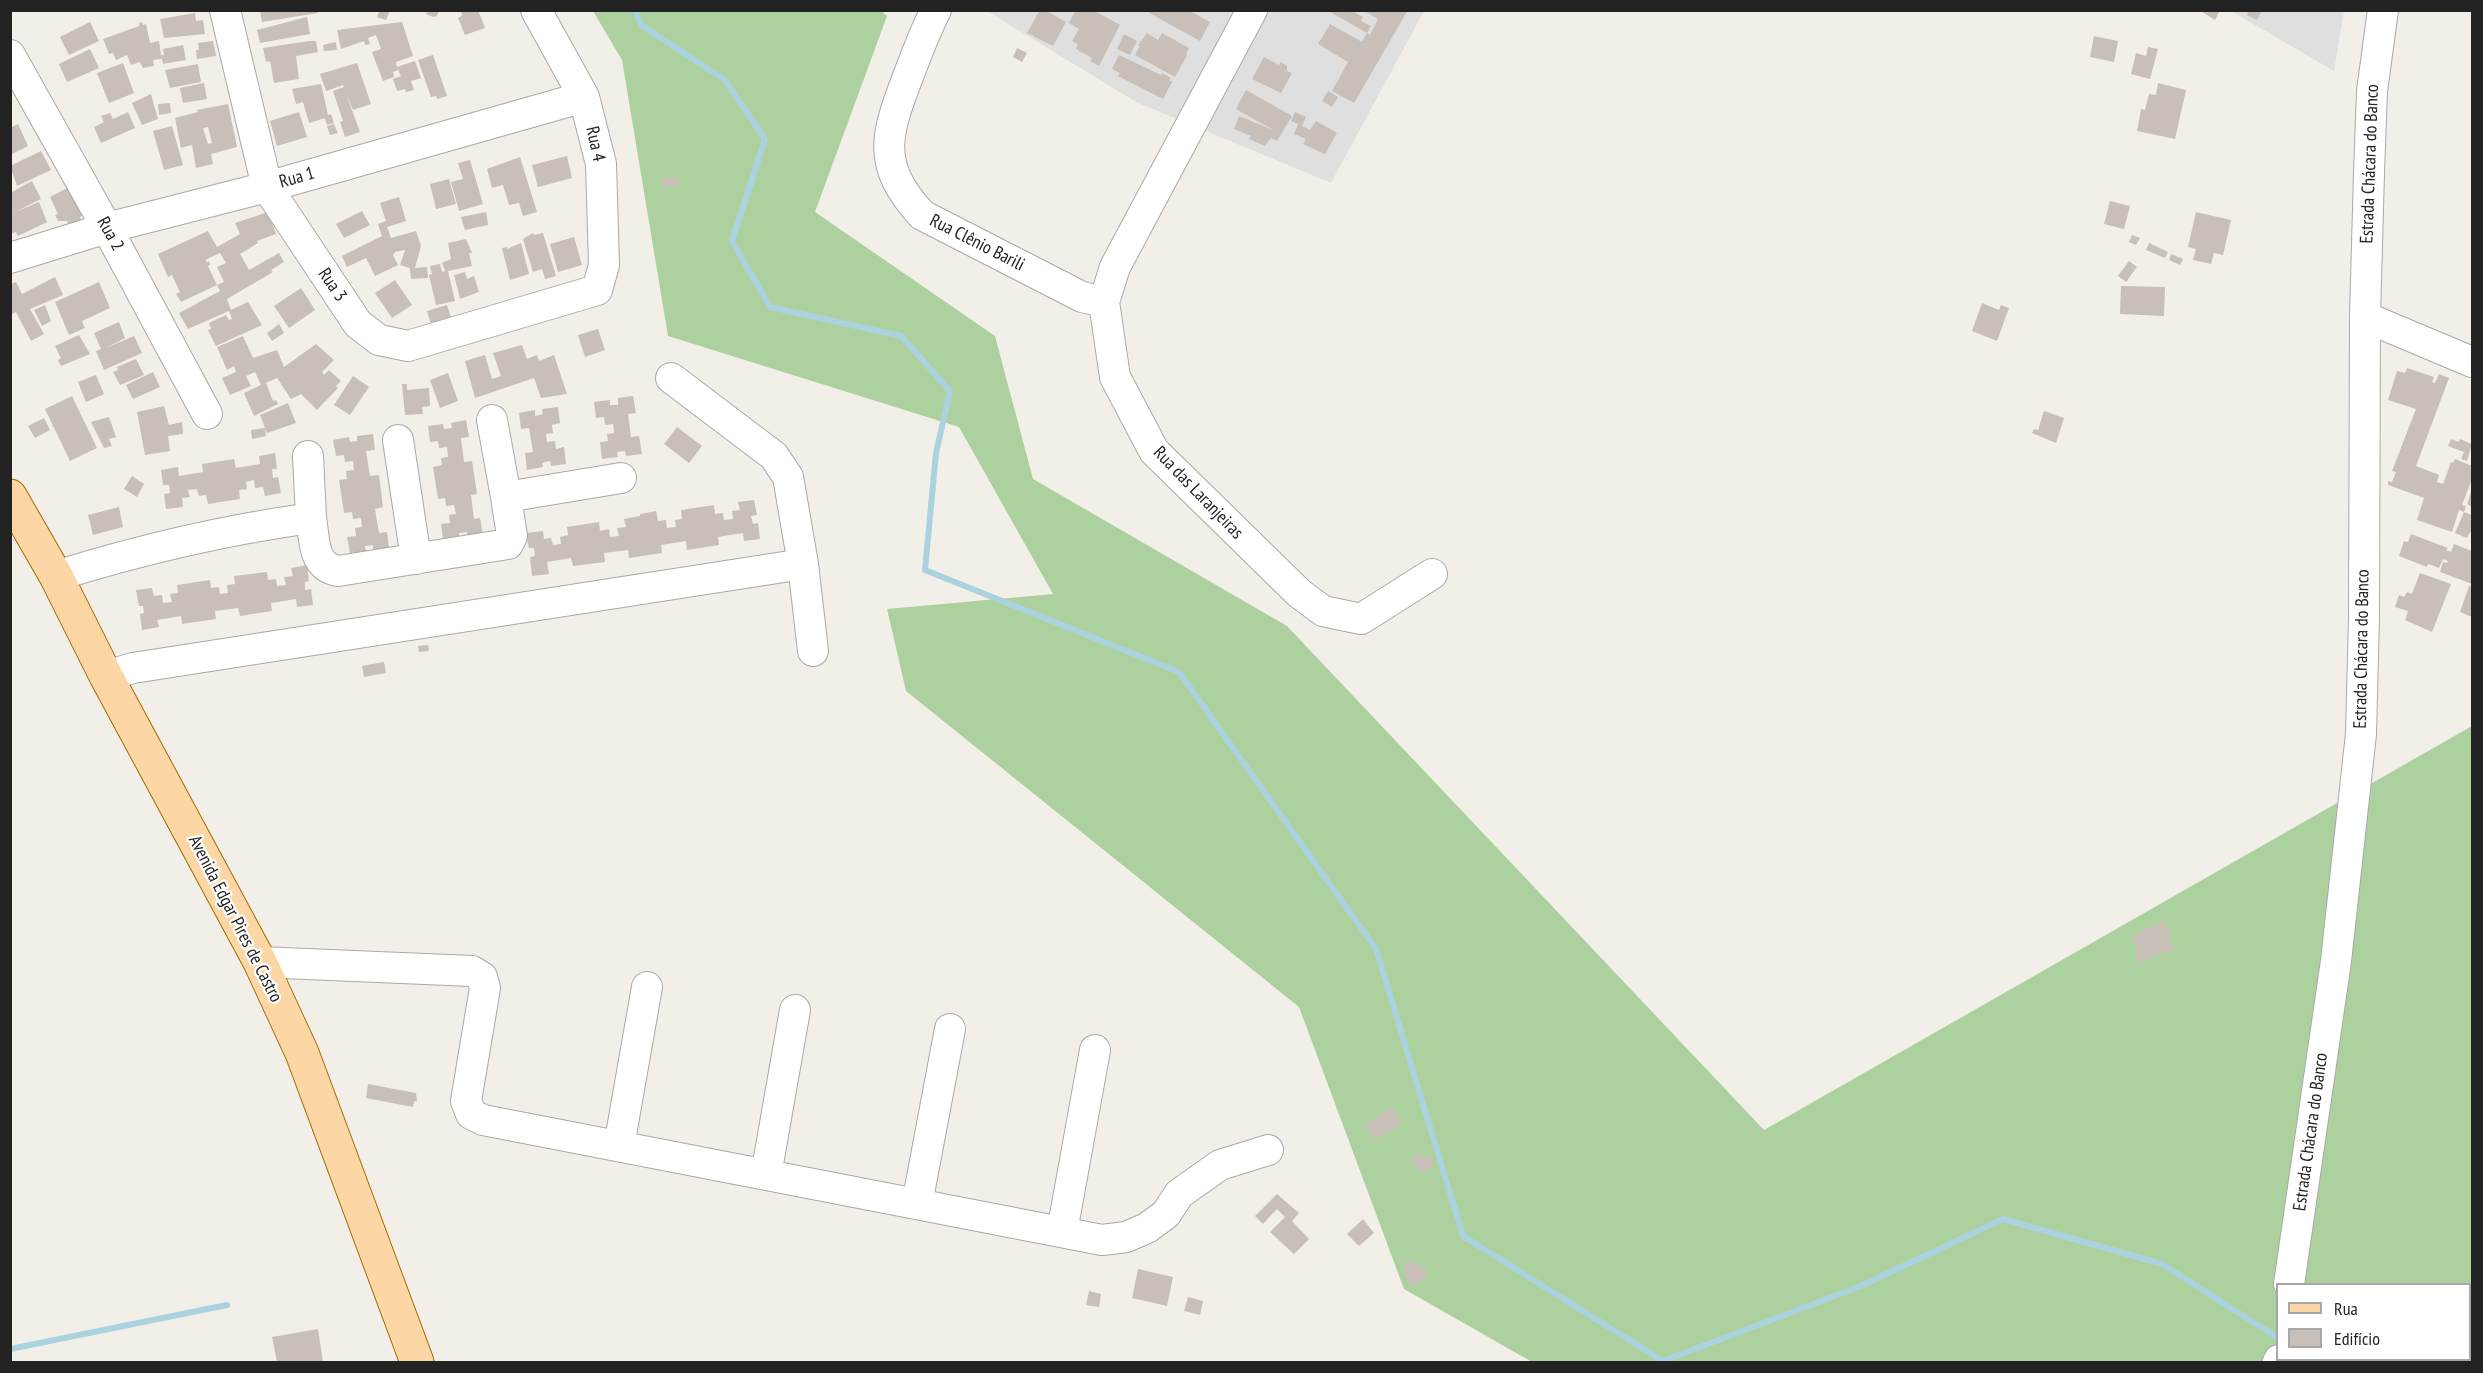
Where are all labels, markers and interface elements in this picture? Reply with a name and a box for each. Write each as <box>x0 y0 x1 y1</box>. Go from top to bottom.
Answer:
street label: Estrada Chácara do Banco <box>2356 84 2384 244</box>
street label: Rua 4 <box>581 124 609 164</box>
street label: Rua 1 <box>277 163 317 193</box>
street label: Rua Clênio Barili <box>926 210 1028 276</box>
street label: Rua 2 <box>92 213 128 255</box>
street label: Rua 3 <box>313 264 351 306</box>
street label: Rua das Laranjeiras <box>1148 442 1248 544</box>
street label: Estrada Chácara do Banco <box>2350 569 2374 729</box>
street label: Avenida Edgar Pires de Castro <box>183 832 287 1006</box>
street label: Estrada Chácara do Banco <box>2289 1052 2333 1212</box>
legend <box>2276 1283 2471 1361</box>
text: Rua <box>2334 1297 2358 1320</box>
text: Edifício <box>2334 1327 2380 1350</box>

